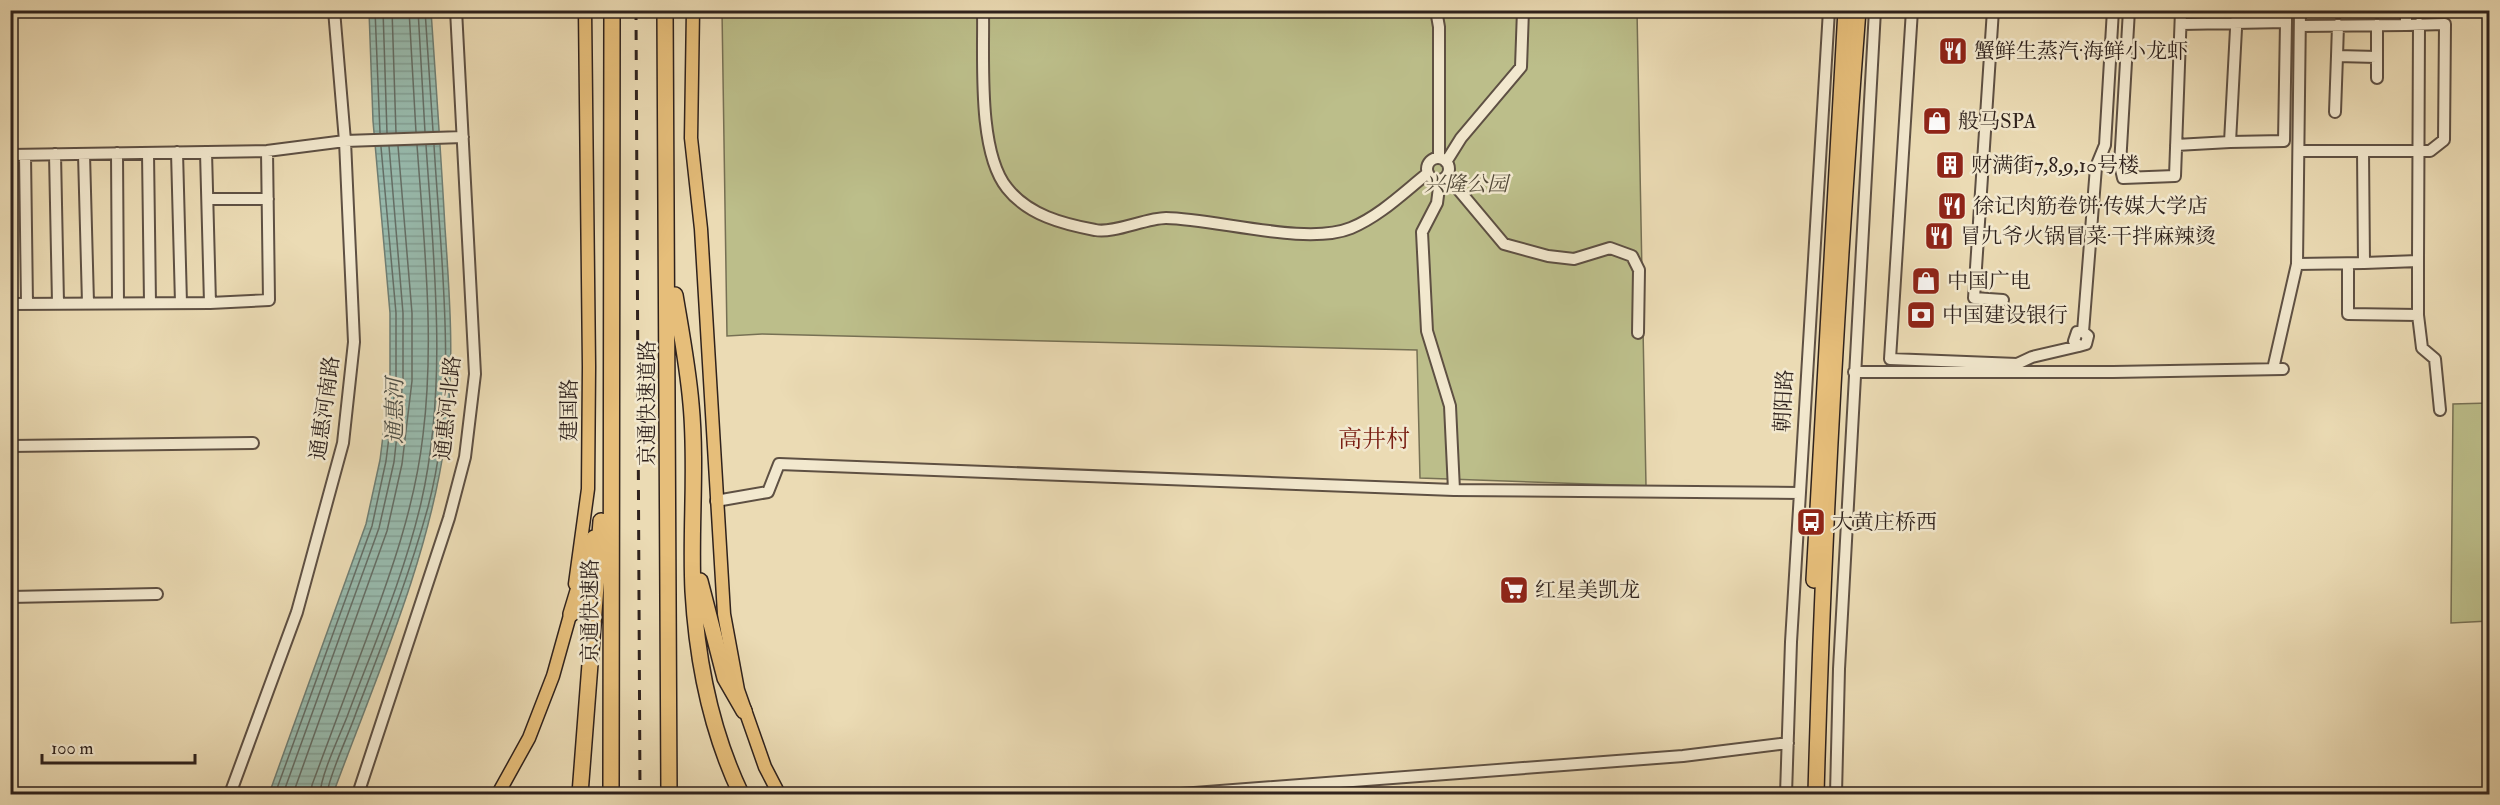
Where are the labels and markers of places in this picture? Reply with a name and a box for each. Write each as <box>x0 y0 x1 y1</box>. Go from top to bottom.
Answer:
restaurant icon: 蟹鲜生蒸汽·海鲜小龙虾 <box>1937 35 1969 67</box>
place label: 蟹鲜生蒸汽·海鲜小龙虾 <box>1974 38 2188 65</box>
shop icon: 般马SPA <box>1921 105 1953 137</box>
place label: 般马SPA <box>1958 108 2037 135</box>
building icon: 财满街7,8,9,10号楼 <box>1934 149 1966 181</box>
place label: 财满街7,8,9,10号楼 <box>1971 152 2139 179</box>
restaurant icon: 徐记肉筋卷饼·传媒大学店 <box>1936 190 1968 222</box>
place label: 徐记肉筋卷饼·传媒大学店 <box>1973 193 2208 220</box>
restaurant icon: 冒九爷火锅冒菜·干拌麻辣烫 <box>1923 220 1955 252</box>
place label: 冒九爷火锅冒菜·干拌麻辣烫 <box>1960 223 2216 250</box>
shop icon: 中国广电 <box>1910 265 1942 297</box>
place label: 中国广电 <box>1947 268 2031 295</box>
bank icon: 中国建设银行 <box>1905 299 1937 331</box>
place label: 中国建设银行 <box>1942 302 2068 329</box>
bus stop icon: 大黄庄桥西 <box>1795 506 1827 538</box>
place label: 大黄庄桥西 <box>1832 509 1937 536</box>
supermarket icon: 红星美凯龙 <box>1498 574 1530 606</box>
place label: 红星美凯龙 <box>1535 577 1640 604</box>

